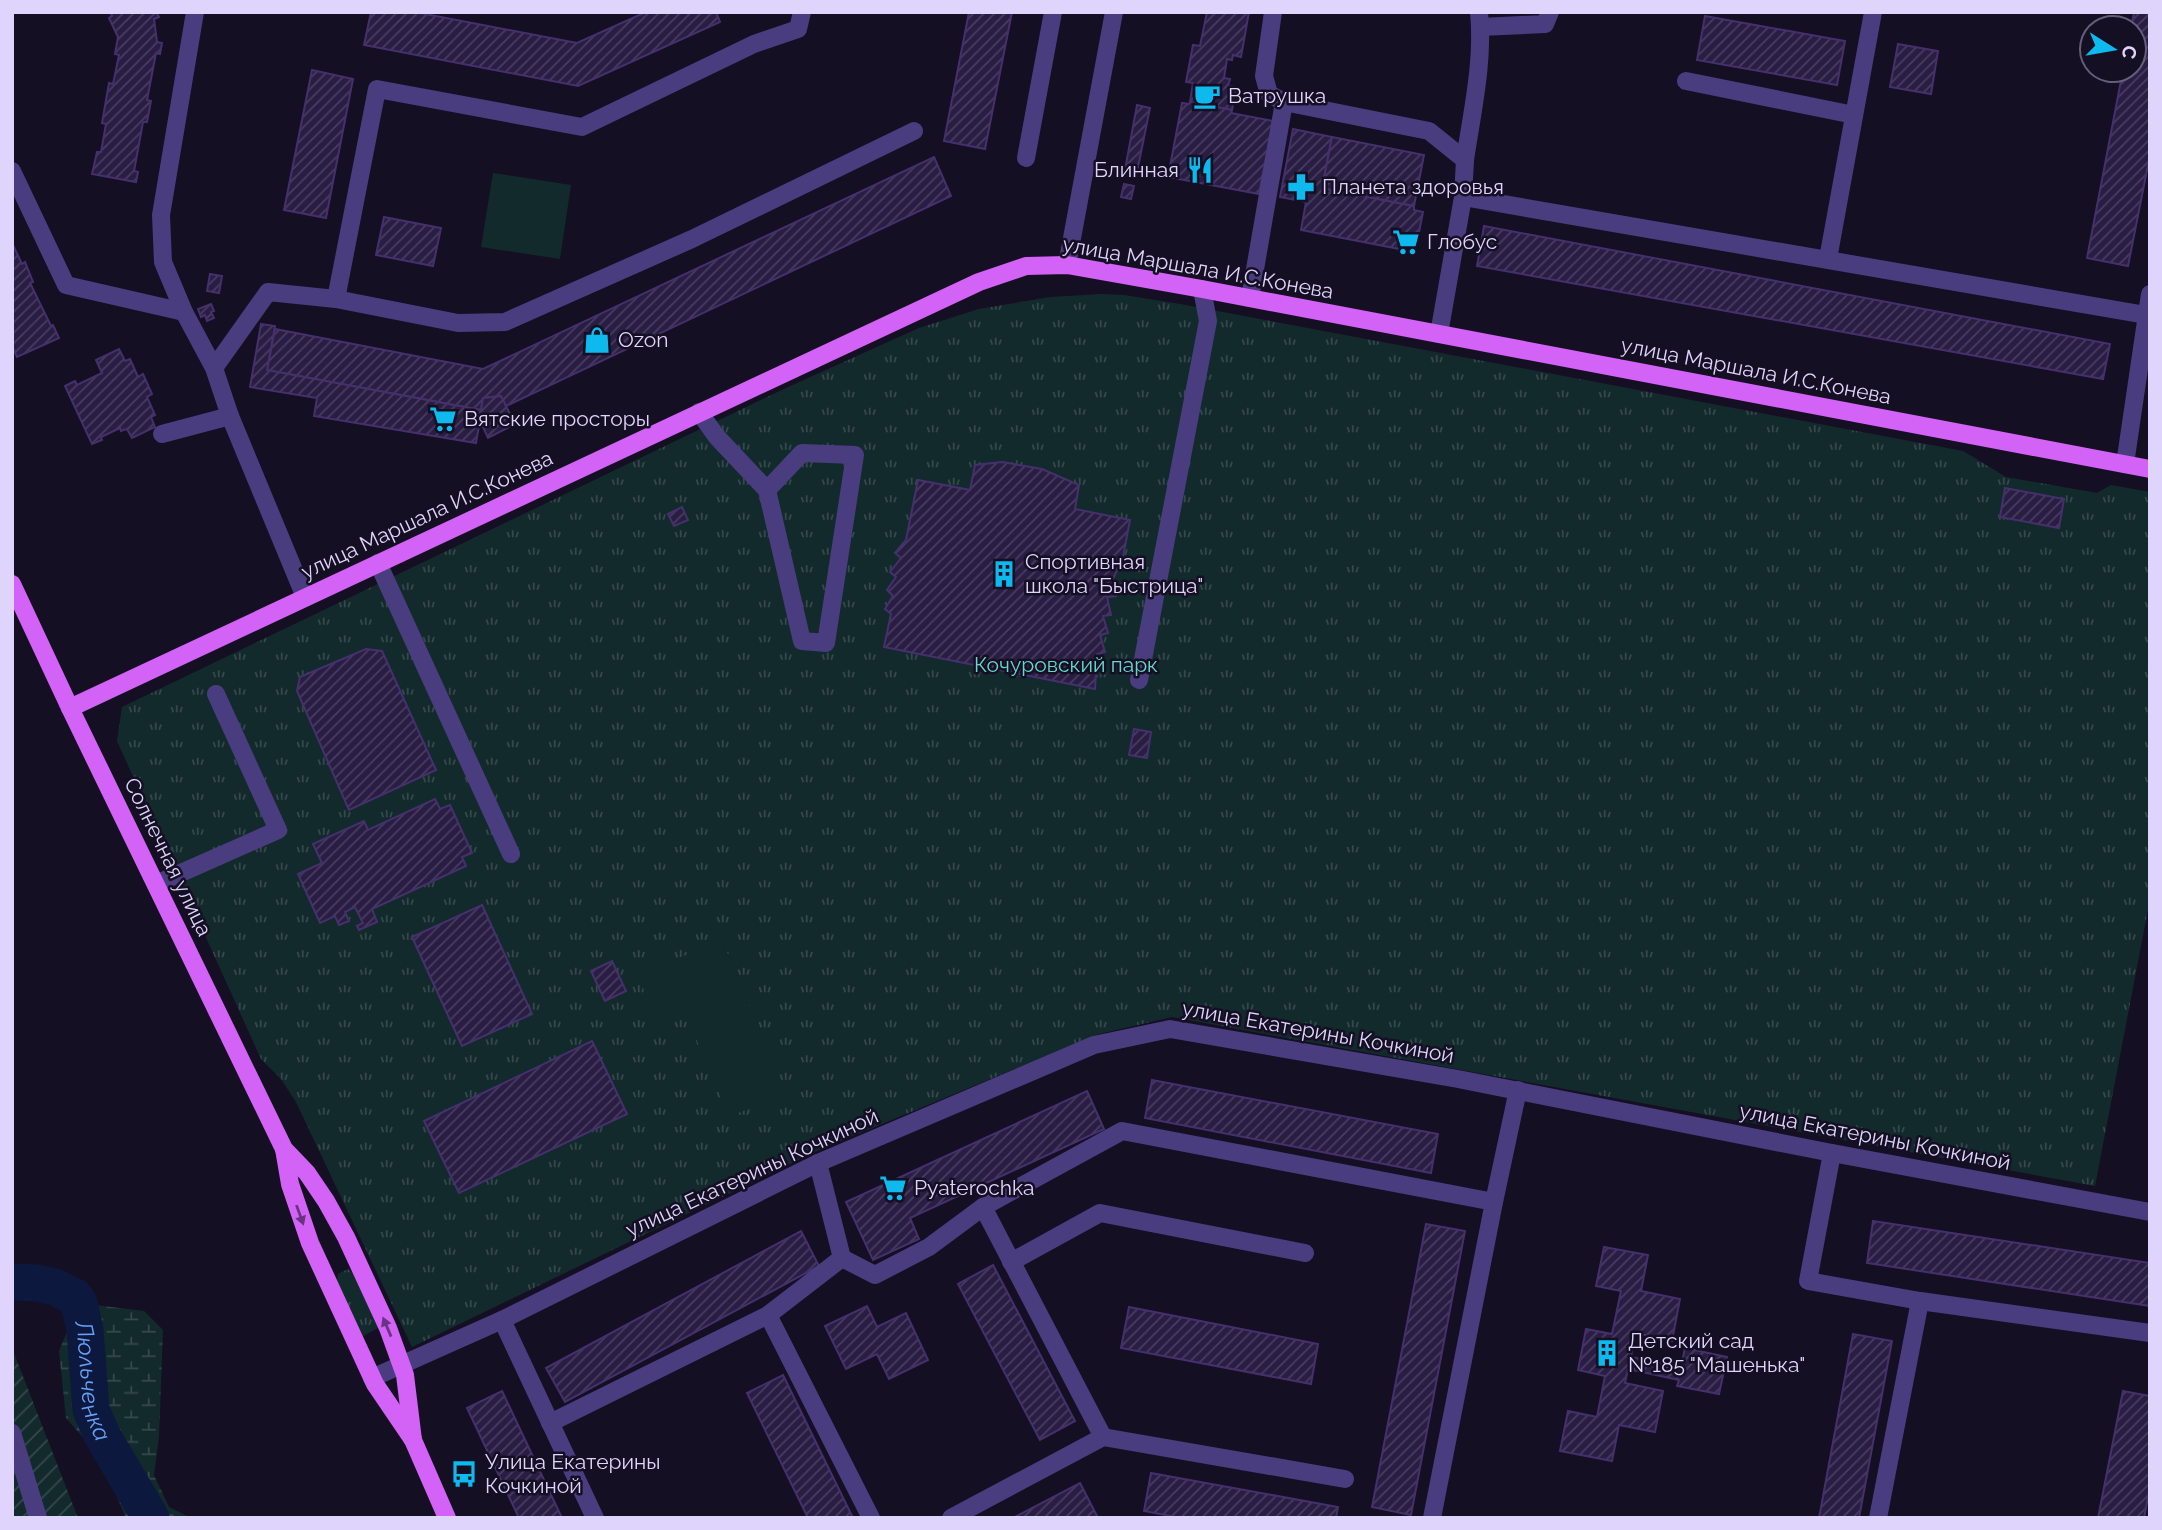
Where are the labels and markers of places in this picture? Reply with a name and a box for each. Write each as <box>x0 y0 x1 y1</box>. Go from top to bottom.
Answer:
cafe icon: Ватрушка <box>1192 81 1222 111</box>
place label: Ватрушка <box>1228 83 1326 108</box>
restaurant icon: Блинная <box>1185 155 1215 185</box>
place label: Блинная <box>1094 157 1179 182</box>
pharmacy icon: Планета здоровья <box>1286 172 1316 202</box>
place label: Планета здоровья <box>1322 174 1504 199</box>
supermarket icon: Глобус <box>1391 227 1421 257</box>
place label: Глобус <box>1427 229 1497 254</box>
shop icon: Ozon <box>582 325 612 355</box>
place label: Ozon <box>618 327 669 352</box>
supermarket icon: Вятские просторы <box>428 404 458 434</box>
place label: Вятские просторы <box>464 406 650 431</box>
place label: Спортивная школа "Быстрица" <box>1025 549 1203 598</box>
building icon: Спортивная школа "Быстрица" <box>989 559 1019 589</box>
supermarket icon: Pyaterochka <box>878 1173 908 1203</box>
place label: Pyaterochka <box>914 1175 1035 1200</box>
place label: Детский сад №185 "Машенька" <box>1628 1328 1805 1377</box>
building icon: Детский сад №185 "Машенька" <box>1592 1338 1622 1368</box>
place label: Улица Екатерины Кочкиной <box>485 1449 660 1498</box>
bus stop icon: Улица Екатерины Кочкиной <box>449 1459 479 1489</box>

